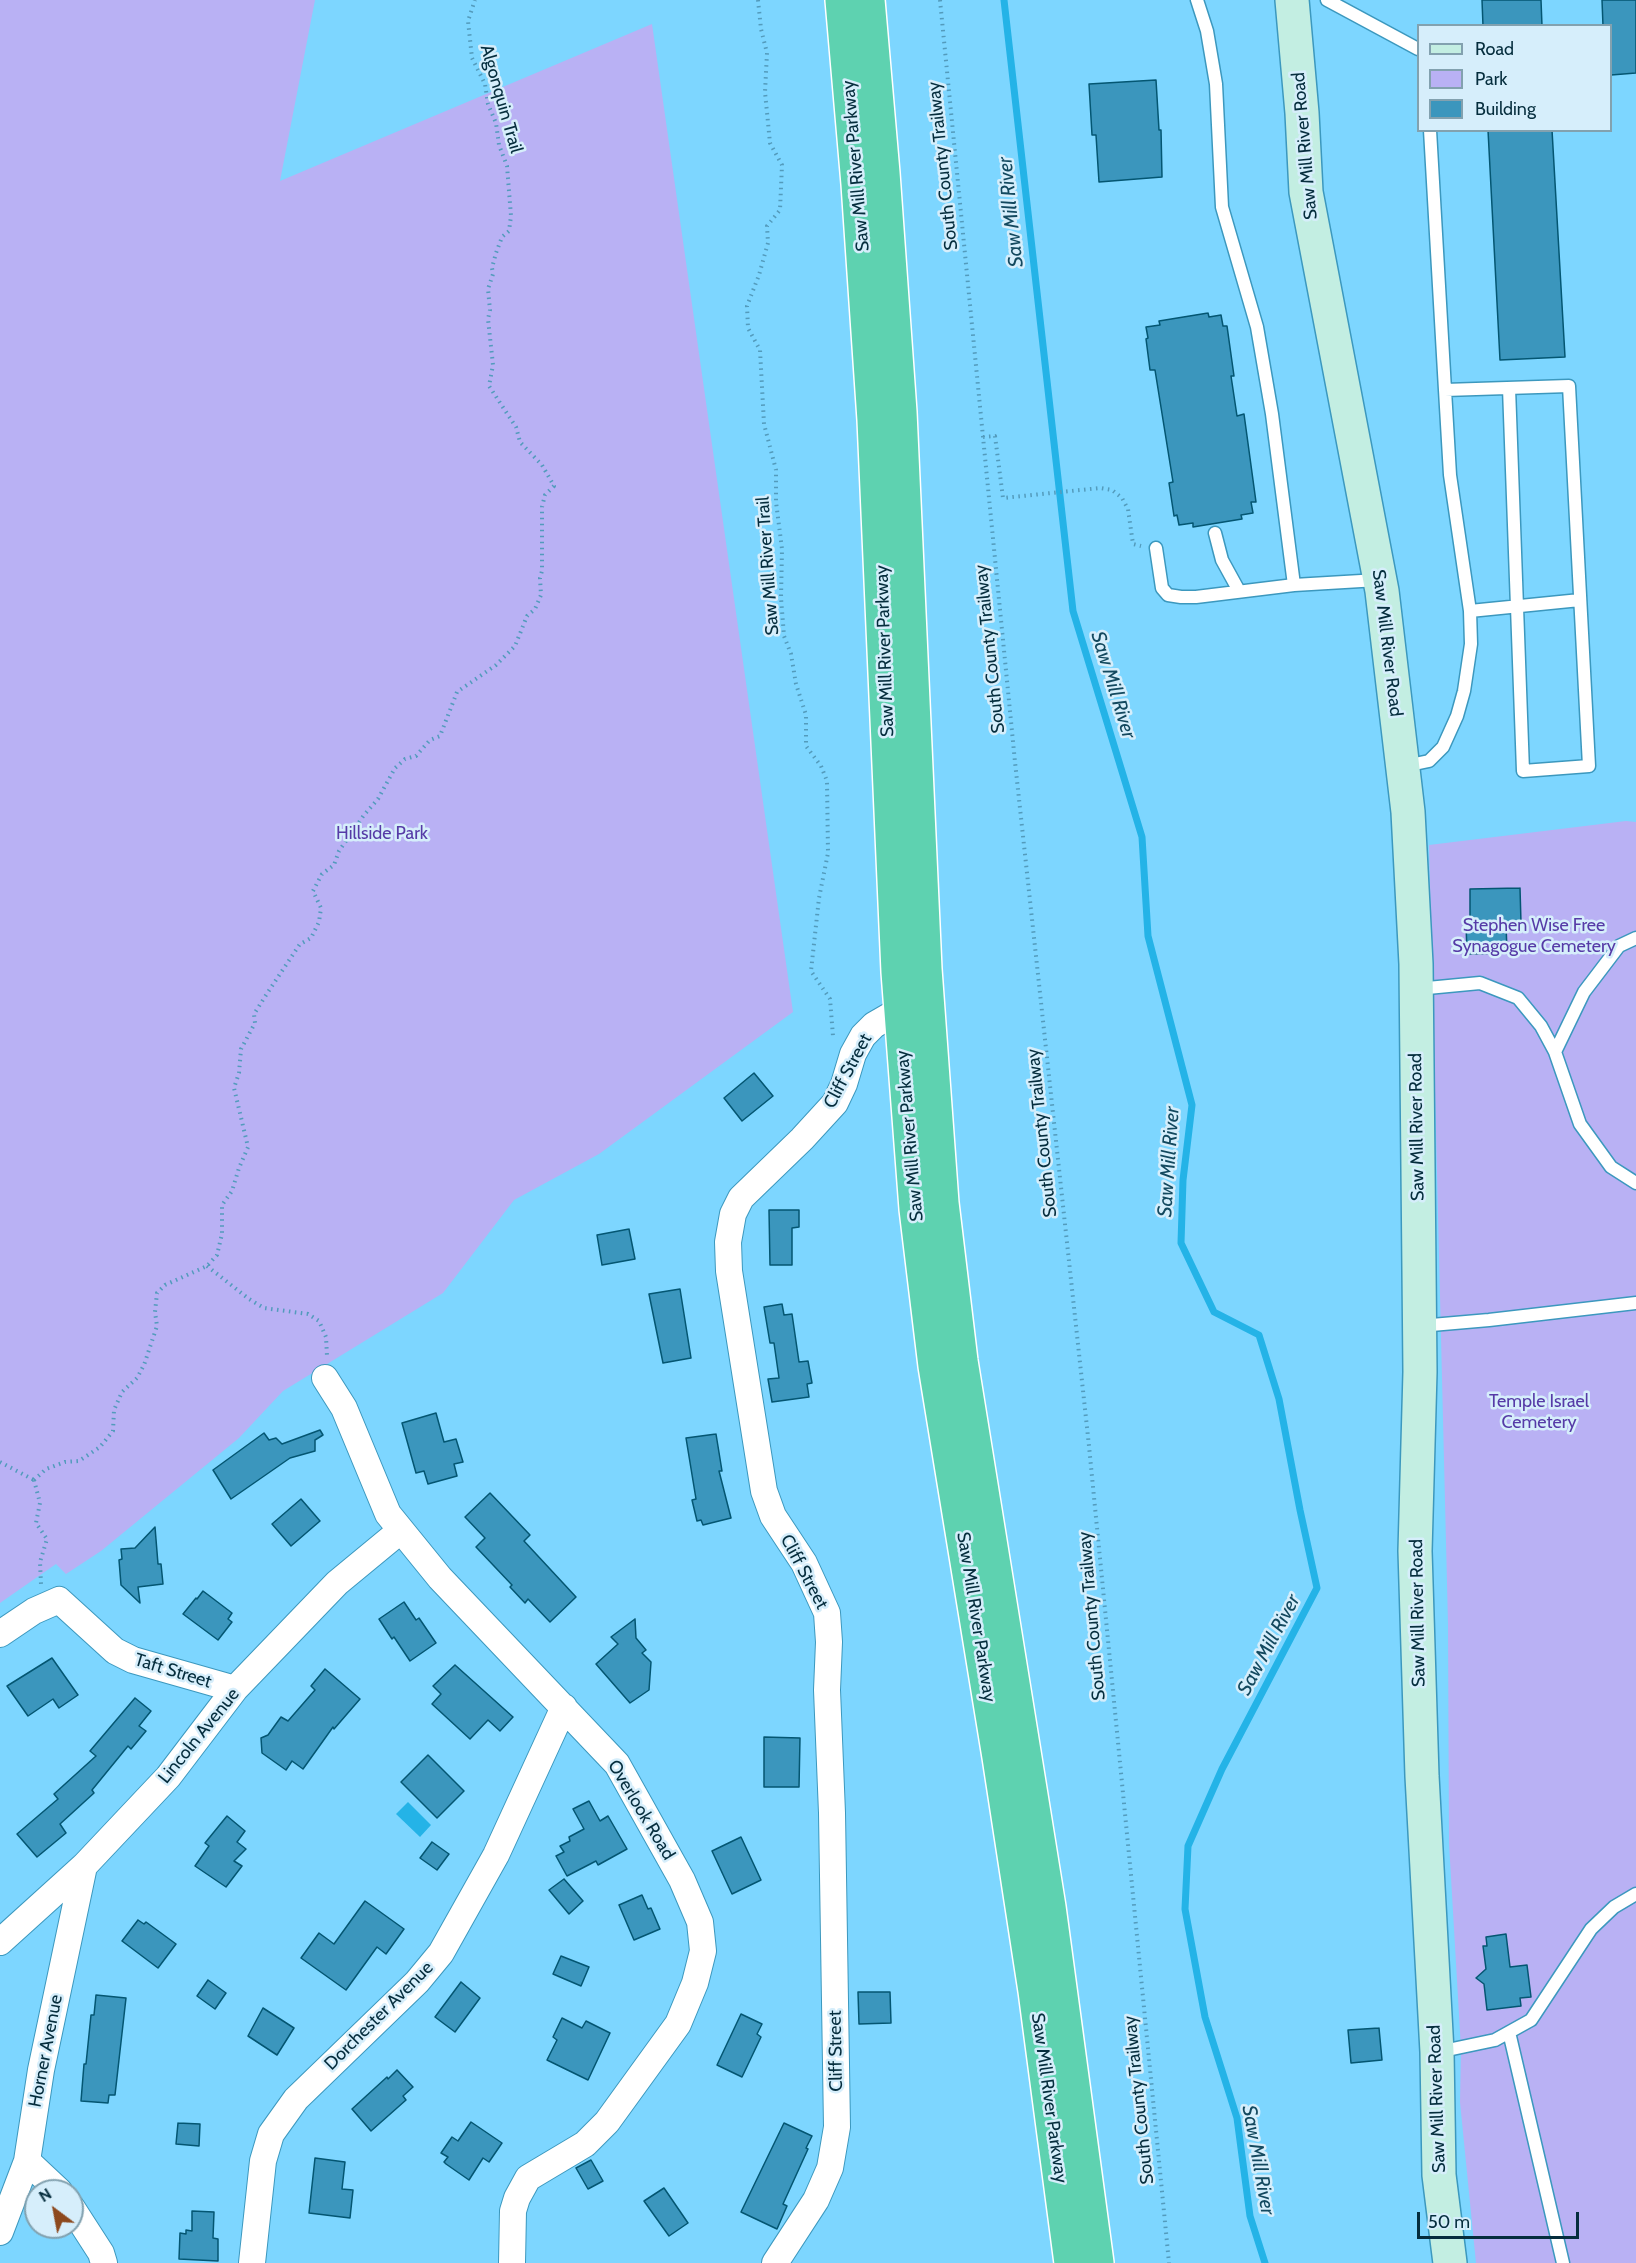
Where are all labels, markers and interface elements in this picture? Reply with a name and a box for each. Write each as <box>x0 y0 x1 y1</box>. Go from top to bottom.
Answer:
legend <box>1417 24 1612 132</box>
text: Road <box>1475 38 1514 60</box>
street label: Algonquin Trail <box>475 42 527 156</box>
text: Park <box>1475 68 1507 90</box>
street label: Saw Mill River Road <box>1288 71 1322 221</box>
street label: Saw Mill River Parkway <box>838 79 874 253</box>
street label: South County Trailway <box>923 81 963 251</box>
text: Building <box>1475 98 1536 120</box>
water label: Saw Mill River <box>993 156 1029 268</box>
street label: Saw Mill River Trail <box>752 496 784 636</box>
street label: South County Trailway <box>970 564 1010 734</box>
street label: Saw Mill River Parkway <box>871 565 899 737</box>
street label: Saw Mill River Road <box>1367 568 1407 718</box>
water label: Saw Mill River <box>1085 629 1141 741</box>
park label: Hillside Park <box>336 823 428 845</box>
park label: Stephen Wise Free Synagogue Cemetery <box>1452 915 1616 958</box>
street label: Cliff Street <box>819 1030 877 1112</box>
street label: South County Trailway <box>1022 1048 1062 1218</box>
street label: Saw Mill River Parkway <box>892 1049 928 1223</box>
street label: Saw Mill River Road <box>1405 1053 1429 1201</box>
water label: Saw Mill River <box>1153 1106 1185 1218</box>
park label: Temple Israel Cemetery <box>1489 1391 1589 1434</box>
street label: Saw Mill River Parkway <box>952 1530 1000 1704</box>
street label: Cliff Street <box>775 1531 833 1613</box>
street label: South County Trailway <box>1074 1531 1110 1701</box>
street label: Saw Mill River Road <box>1406 1539 1430 1687</box>
water label: Saw Mill River <box>1232 1591 1306 1699</box>
street label: Taft Street <box>132 1649 214 1693</box>
street label: Lincoln Avenue <box>154 1684 244 1788</box>
street label: Overlook Road <box>603 1756 679 1864</box>
street label: Dorchester Avenue <box>320 1957 438 2075</box>
street label: Horner Avenue <box>25 1993 67 2109</box>
street label: Cliff Street <box>824 2010 848 2092</box>
street label: Saw Mill River Parkway <box>1026 2011 1072 2185</box>
street label: South County Trailway <box>1119 2015 1159 2185</box>
street label: Saw Mill River Road <box>1424 2025 1450 2173</box>
water label: Saw Mill River <box>1237 2103 1279 2217</box>
north arrow <box>24 2179 84 2239</box>
text: N <box>35 2184 55 2206</box>
scale bar <box>1420 2200 1582 2238</box>
text: 50 m <box>1428 2211 1470 2233</box>

